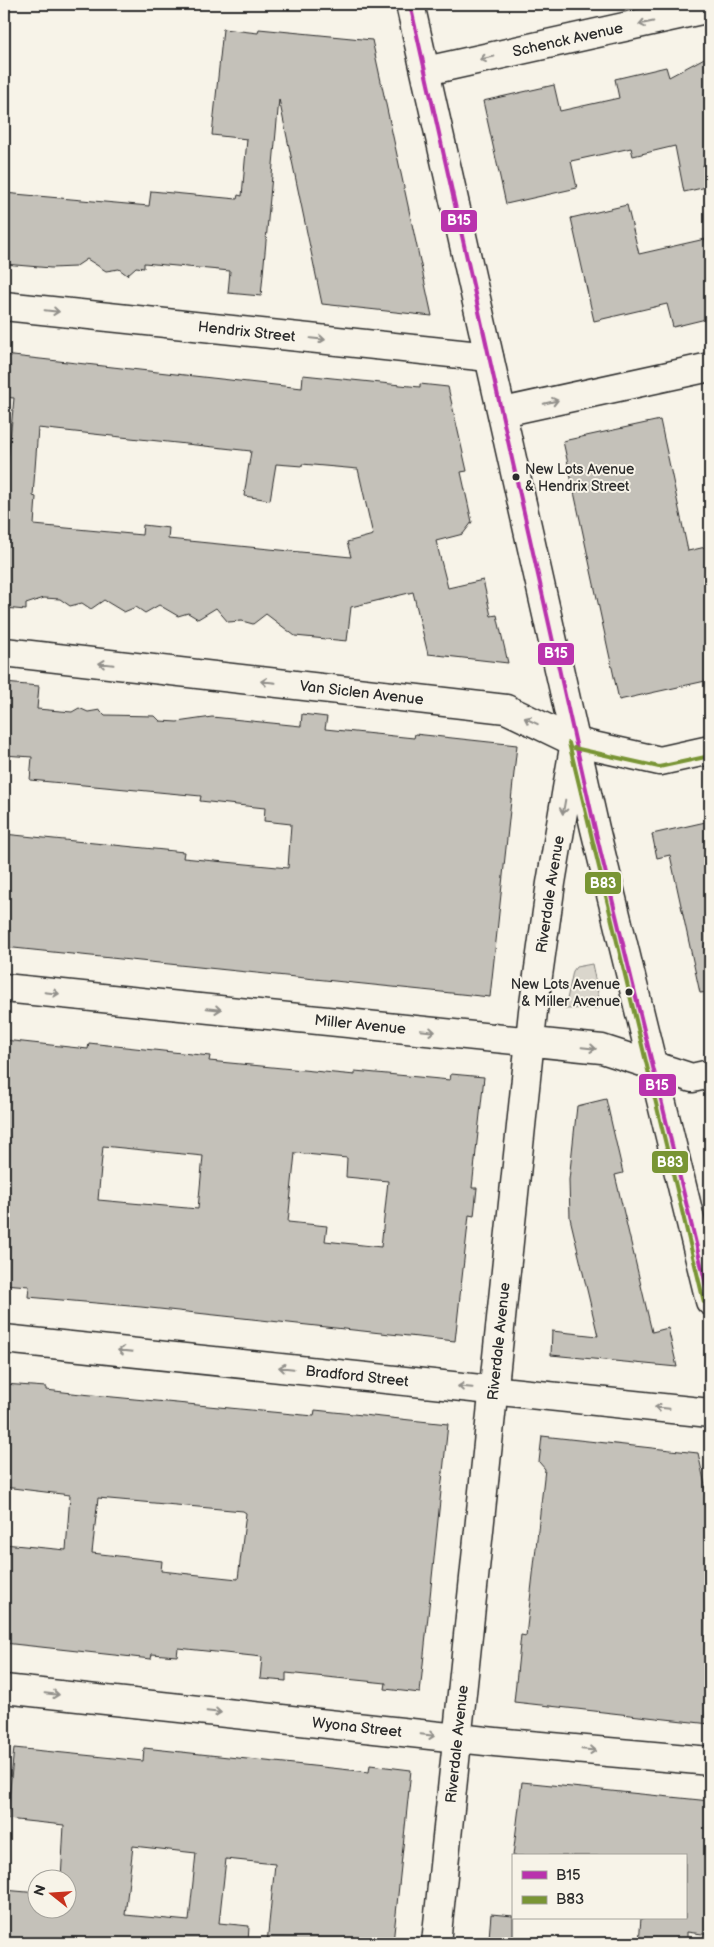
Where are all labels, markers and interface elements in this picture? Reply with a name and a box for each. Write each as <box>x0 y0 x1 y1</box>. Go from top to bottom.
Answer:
street label: Schenck Avenue <box>511 19 625 62</box>
one-way arrow <box>638 19 654 28</box>
one-way arrow <box>479 54 495 63</box>
line badge: B15 <box>440 209 478 233</box>
text: B15 <box>447 212 471 229</box>
one-way arrow <box>44 306 60 316</box>
street label: Hendrix Street <box>197 317 297 347</box>
one-way arrow <box>310 334 326 344</box>
one-way arrow <box>542 397 558 406</box>
place label: New Lots Avenue & Hendrix Street <box>525 461 634 495</box>
marker: New Lots Avenue & Hendrix Street <box>511 472 521 482</box>
line badge: B15 <box>537 642 575 666</box>
text: B15 <box>544 645 568 662</box>
one-way arrow <box>99 659 115 669</box>
one-way arrow <box>260 677 276 687</box>
street label: Van Siclen Avenue <box>299 677 425 710</box>
one-way arrow <box>524 716 539 725</box>
one-way arrow <box>559 799 569 815</box>
street label: Riverdale Avenue <box>532 834 569 954</box>
line badge: B83 <box>584 871 622 895</box>
text: B83 <box>590 875 616 892</box>
place label: New Lots Avenue & Miller Avenue <box>511 976 620 1010</box>
marker: New Lots Avenue & Miller Avenue <box>624 987 634 997</box>
one-way arrow <box>44 988 60 998</box>
one-way arrow <box>206 1004 222 1014</box>
street label: Miller Avenue <box>313 1011 407 1039</box>
one-way arrow <box>419 1027 435 1036</box>
one-way arrow <box>581 1043 597 1053</box>
line badge: B15 <box>638 1073 677 1097</box>
text: B15 <box>645 1077 669 1094</box>
line badge: B83 <box>651 1150 689 1174</box>
text: B83 <box>657 1154 683 1171</box>
street label: Riverdale Avenue <box>484 1281 515 1401</box>
one-way arrow <box>117 1346 133 1356</box>
street label: Bradford Street <box>304 1362 410 1391</box>
one-way arrow <box>279 1363 295 1373</box>
one-way arrow <box>458 1382 474 1392</box>
one-way arrow <box>654 1403 670 1413</box>
street label: Riverdale Avenue <box>442 1684 473 1804</box>
one-way arrow <box>44 1689 60 1699</box>
one-way arrow <box>205 1707 221 1717</box>
street label: Wyona Street <box>311 1713 403 1742</box>
one-way arrow <box>419 1730 435 1740</box>
one-way arrow <box>581 1745 597 1755</box>
legend <box>512 1854 686 1920</box>
text: B15 <box>556 1866 581 1885</box>
north arrow <box>28 1870 78 1920</box>
text: N <box>30 1883 50 1898</box>
text: B83 <box>556 1890 584 1909</box>

